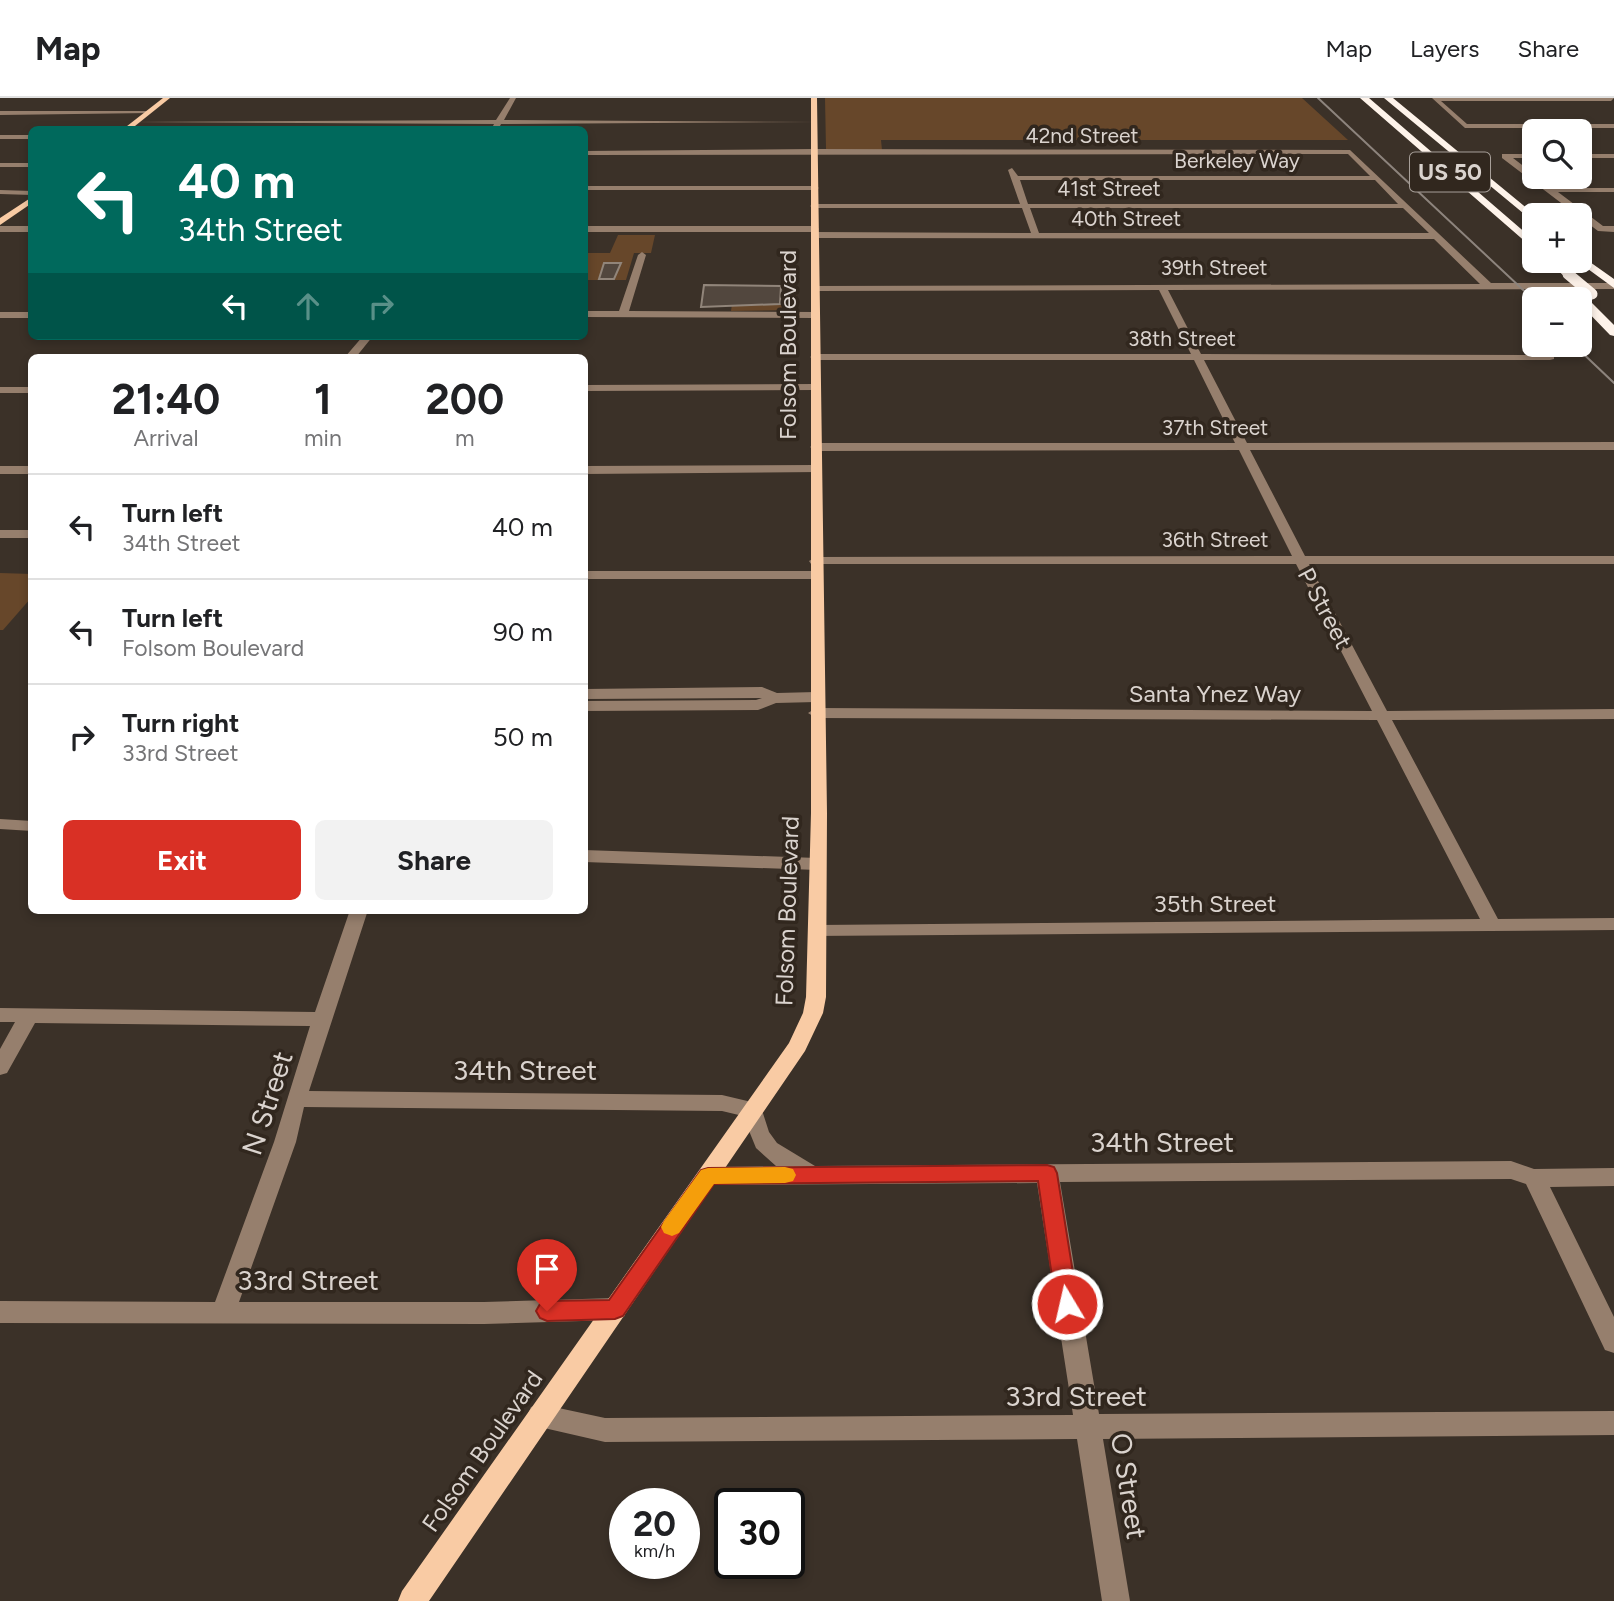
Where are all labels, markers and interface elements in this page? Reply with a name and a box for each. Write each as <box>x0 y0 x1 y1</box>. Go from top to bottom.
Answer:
text: Map <box>35 29 101 68</box>
text: Map <box>1325 34 1372 63</box>
text: Layers <box>1410 34 1479 63</box>
text: Share <box>1517 34 1579 63</box>
map controls <box>1522 119 1592 357</box>
button: search <box>1522 119 1592 189</box>
street label: 42nd Street <box>1026 123 1138 148</box>
street label: Berkeley Way <box>1174 148 1300 173</box>
text: 40 m <box>178 151 295 210</box>
road number: US 50 <box>1410 152 1490 192</box>
icon: left <box>63 154 154 245</box>
street label: 41st Street <box>1057 176 1161 201</box>
button: + <box>1522 203 1592 273</box>
street label: 40th Street <box>1071 206 1181 231</box>
text: 34th Street <box>178 211 343 249</box>
street label: Folsom Boulevard <box>773 250 802 440</box>
street label: 39th Street <box>1161 255 1268 280</box>
icon: left <box>216 287 254 325</box>
icon: ahead <box>289 287 327 325</box>
icon: right <box>362 287 400 325</box>
button: − <box>1522 287 1592 357</box>
street label: 38th Street <box>1128 326 1236 351</box>
text: 21:40 <box>112 374 220 425</box>
text: 1 <box>314 374 332 425</box>
text: 200 <box>425 374 504 425</box>
street label: 37th Street <box>1162 415 1268 440</box>
text: Arrival <box>134 424 198 452</box>
text: min <box>304 424 342 452</box>
text: m <box>455 424 475 452</box>
text: Turn left <box>122 497 223 529</box>
icon: left <box>63 508 101 546</box>
text: 40 m <box>492 511 553 543</box>
street label: 36th Street <box>1162 527 1269 552</box>
text: 34th Street <box>122 529 240 557</box>
street label: P Street <box>1292 563 1358 653</box>
text: Turn left <box>122 602 223 634</box>
icon: left <box>63 613 101 651</box>
text: 90 m <box>493 616 553 648</box>
text: Folsom Boulevard <box>122 634 304 662</box>
street label: Santa Ynez Way <box>1129 679 1302 708</box>
text: Turn right <box>122 707 239 739</box>
icon: right <box>63 718 101 756</box>
text: 50 m <box>493 721 553 753</box>
text: 33rd Street <box>122 739 238 767</box>
street label: Folsom Boulevard <box>769 815 805 1007</box>
button: Exit <box>63 820 301 900</box>
button: Share <box>315 820 553 900</box>
street label: 35th Street <box>1154 889 1276 918</box>
street label: N Street <box>234 1047 300 1159</box>
street label: 34th Street <box>453 1053 597 1087</box>
street label: 34th Street <box>1090 1125 1234 1159</box>
pin <box>517 1239 577 1311</box>
icon: arrive <box>528 1250 566 1288</box>
street label: 33rd Street <box>237 1263 379 1297</box>
position arrow <box>1030 1267 1104 1341</box>
street label: Folsom Boulevard <box>416 1365 548 1537</box>
street label: 33rd Street <box>1005 1379 1147 1413</box>
street label: O Street <box>1104 1430 1154 1542</box>
speed limit sign: 30 <box>714 1488 805 1579</box>
text: 20 <box>633 1503 676 1545</box>
text: km/h <box>634 1540 675 1562</box>

